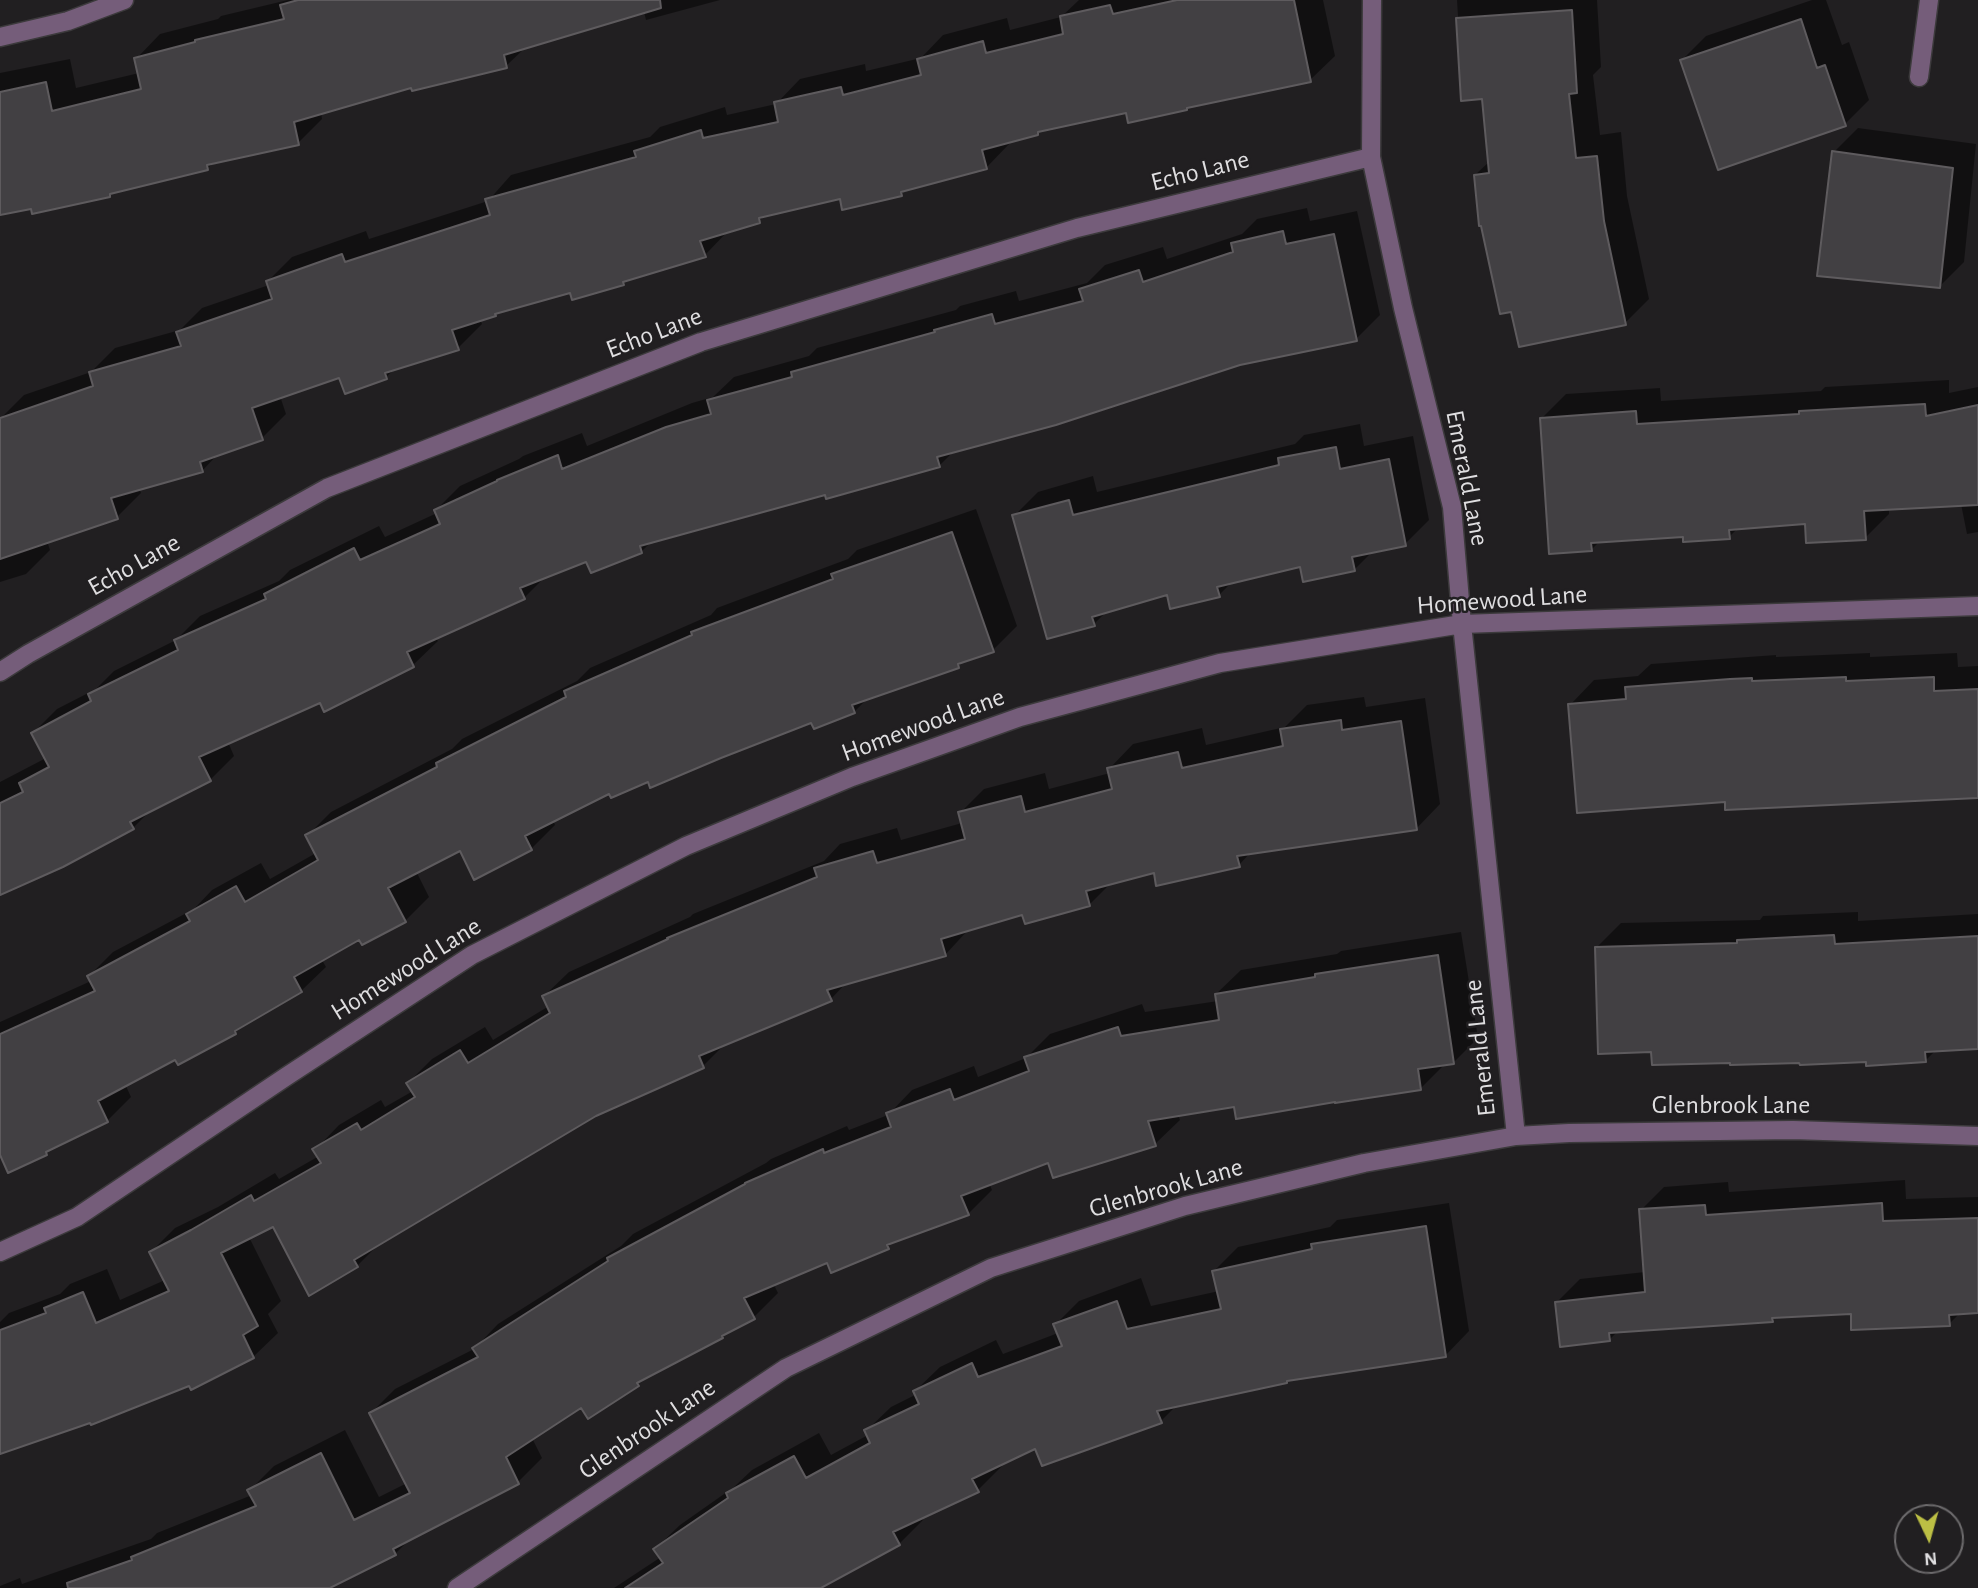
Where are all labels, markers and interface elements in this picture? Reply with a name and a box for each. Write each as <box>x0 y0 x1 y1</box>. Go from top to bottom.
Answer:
street label: Echo Lane <box>1148 144 1252 198</box>
street label: Echo Lane <box>602 300 706 366</box>
street label: Emerald Lane <box>1439 408 1495 548</box>
street label: Echo Lane <box>83 527 185 603</box>
street label: Homewood Lane <box>1416 578 1588 622</box>
street label: Homewood Lane <box>837 681 1009 769</box>
street label: Homewood Lane <box>325 910 487 1028</box>
street label: Emerald Lane <box>1457 978 1503 1118</box>
street label: Glenbrook Lane <box>1652 1089 1810 1121</box>
street label: Glenbrook Lane <box>1086 1151 1246 1225</box>
street label: Glenbrook Lane <box>573 1372 721 1486</box>
north arrow <box>1894 1504 1964 1574</box>
text: N <box>1923 1548 1938 1568</box>

